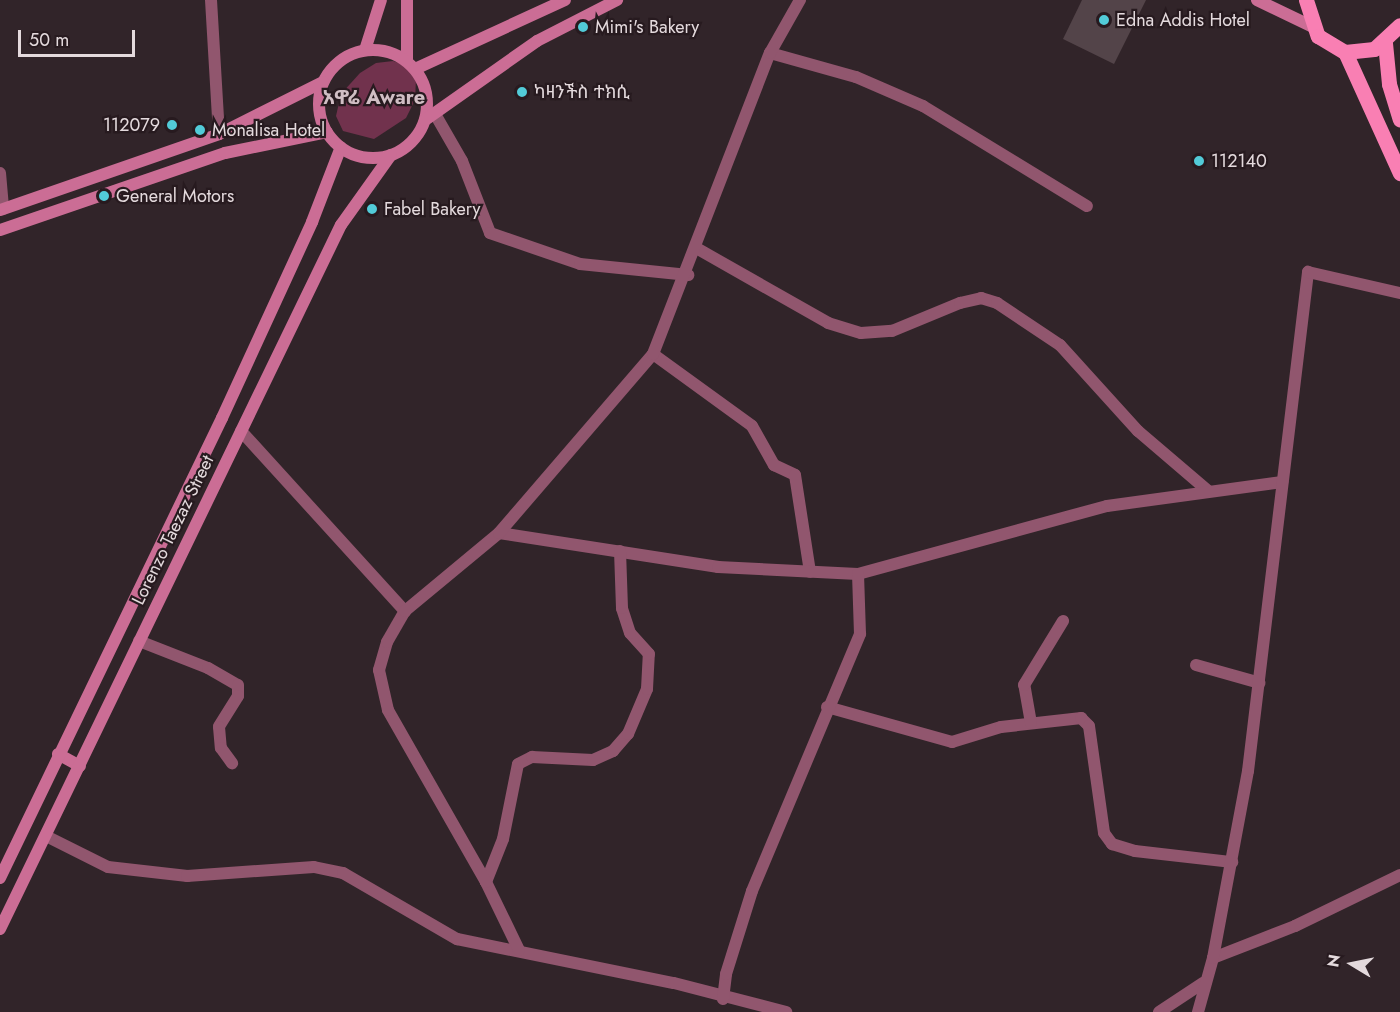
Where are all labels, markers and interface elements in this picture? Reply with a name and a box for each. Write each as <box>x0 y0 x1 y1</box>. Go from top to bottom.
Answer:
place label: Edna Addis Hotel <box>1116 9 1250 31</box>
marker: Edna Addis Hotel <box>1097 13 1111 27</box>
place label: Mimi's Bakery <box>595 16 699 38</box>
scale bar <box>21 18 138 56</box>
marker: Mimi's Bakery <box>576 20 590 34</box>
text: 50 m <box>29 27 69 53</box>
place label: ካዛንችስ ተክሲ <box>534 81 630 103</box>
district label: አዋሬ Aware <box>323 85 425 109</box>
marker: ካዛንችስ ተክሲ <box>515 85 529 99</box>
place label: 112079 <box>103 114 160 136</box>
marker: 112079 <box>165 118 179 132</box>
place label: Monalisa Hotel <box>212 119 325 141</box>
marker: Monalisa Hotel <box>193 123 207 137</box>
place label: 112140 <box>1211 150 1267 172</box>
marker: 112140 <box>1192 154 1206 168</box>
place label: General Motors <box>116 185 234 207</box>
marker: General Motors <box>97 189 111 203</box>
place label: Fabel Bakery <box>384 198 480 220</box>
marker: Fabel Bakery <box>365 202 379 216</box>
street label: Lorenzo Taezaz Street <box>127 452 219 608</box>
north arrow <box>1322 934 1382 994</box>
text: N <box>1321 953 1346 969</box>

